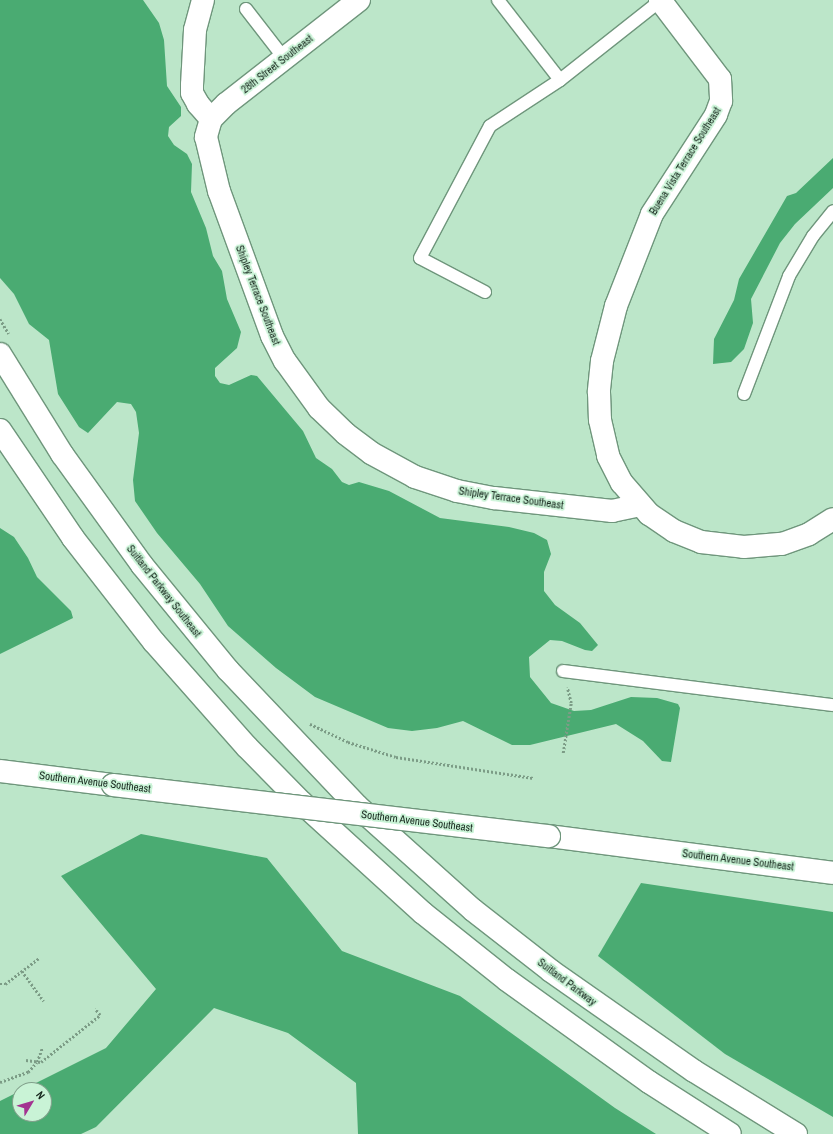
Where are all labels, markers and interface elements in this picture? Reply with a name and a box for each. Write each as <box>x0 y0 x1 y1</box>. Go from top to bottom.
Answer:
street label: 28th Street Southeast <box>239 32 315 96</box>
street label: Buena Vista Terrace Southeast <box>646 105 724 217</box>
street label: Shipley Terrace Southeast <box>233 243 283 347</box>
street label: Shipley Terrace Southeast <box>458 484 564 512</box>
street label: Suitland Parkway Southeast <box>124 542 204 640</box>
street label: Southern Avenue Southeast <box>38 769 152 795</box>
street label: Southern Avenue Southeast <box>360 808 474 834</box>
street label: Southern Avenue Southeast <box>681 847 795 873</box>
street label: Suitland Parkway <box>535 956 599 1008</box>
north arrow <box>12 1082 52 1122</box>
text: N <box>33 1088 48 1102</box>

